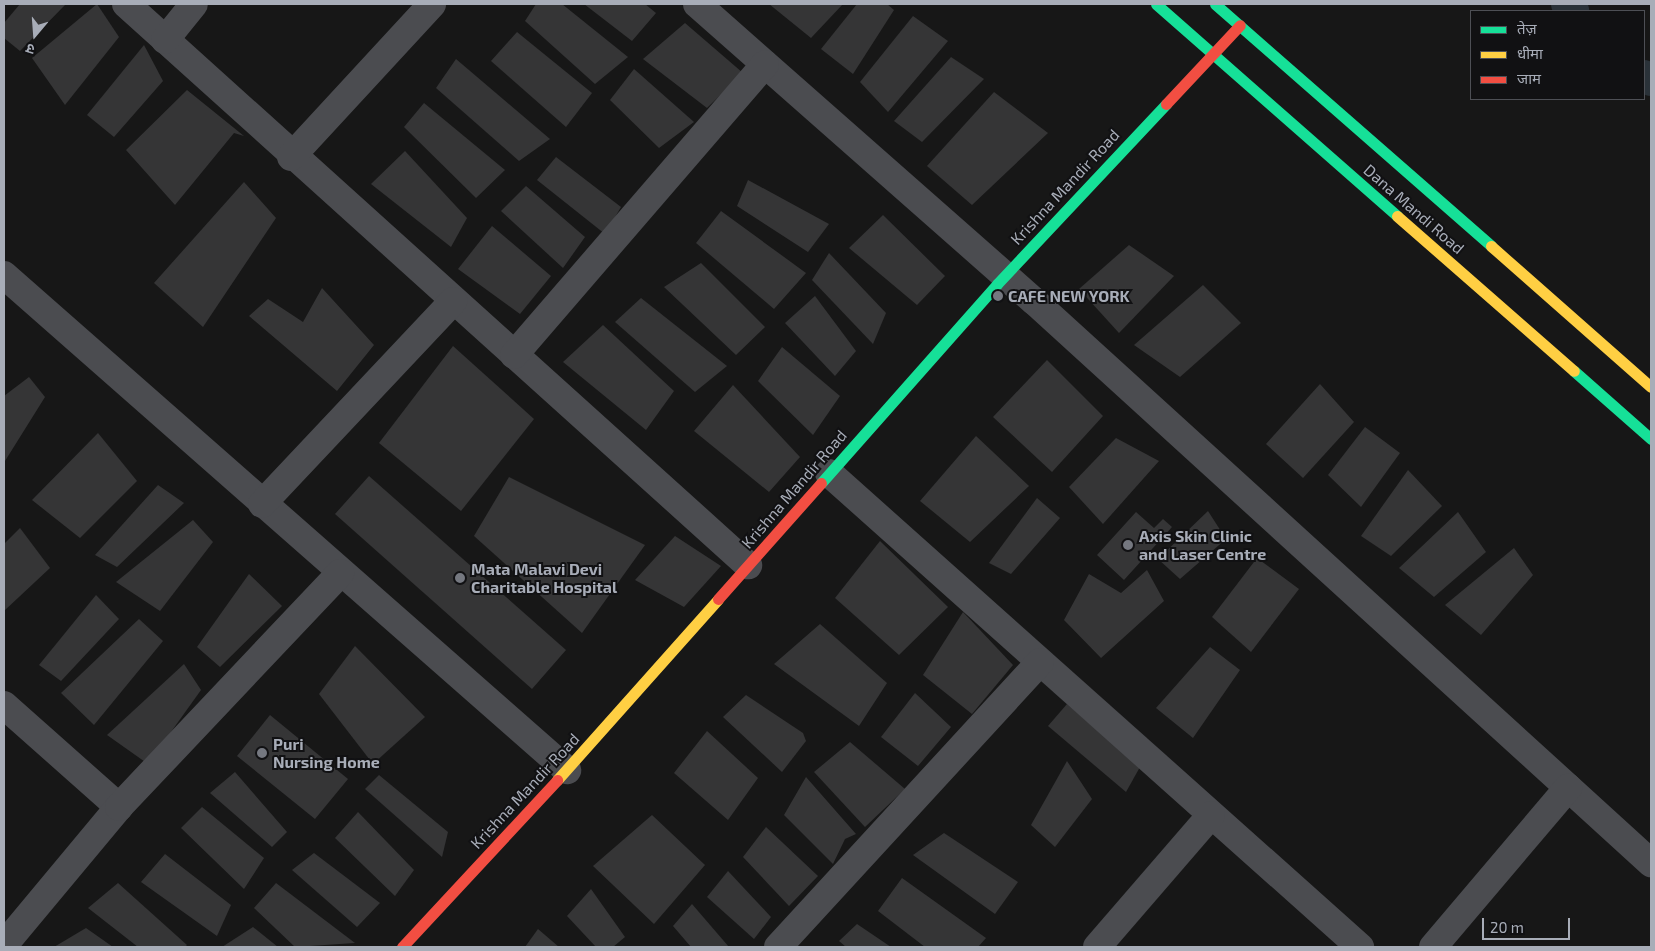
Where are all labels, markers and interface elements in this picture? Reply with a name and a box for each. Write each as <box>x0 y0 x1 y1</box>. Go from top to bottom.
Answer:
north arrow <box>10 10 60 60</box>
legend <box>1470 10 1645 100</box>
text: तेज़ <box>1517 19 1537 37</box>
text: उ <box>24 40 37 59</box>
text: धीमा <box>1517 44 1543 62</box>
text: जाम <box>1517 69 1541 87</box>
street label: Krishna Mandir Road <box>1006 125 1124 249</box>
street label: Dana Mandi Road <box>1360 160 1468 258</box>
place label: CAFE NEW YORK <box>1008 286 1130 306</box>
marker: CAFE NEW YORK <box>992 290 1004 302</box>
street label: Krishna Mandir Road <box>737 426 851 552</box>
place label: Axis Skin Clinic and Laser Centre <box>1139 526 1267 564</box>
marker: Axis Skin Clinic and Laser Centre <box>1121 538 1135 552</box>
place label: Mata Malavi Devi Charitable Hospital <box>471 559 617 597</box>
marker: Mata Malavi Devi Charitable Hospital <box>453 571 467 585</box>
street label: Krishna Mandir Road <box>466 729 584 853</box>
place label: Puri Nursing Home <box>273 734 380 772</box>
marker: Puri Nursing Home <box>255 746 269 760</box>
scale bar <box>1485 908 1572 940</box>
text: 20 m <box>1490 918 1524 936</box>

